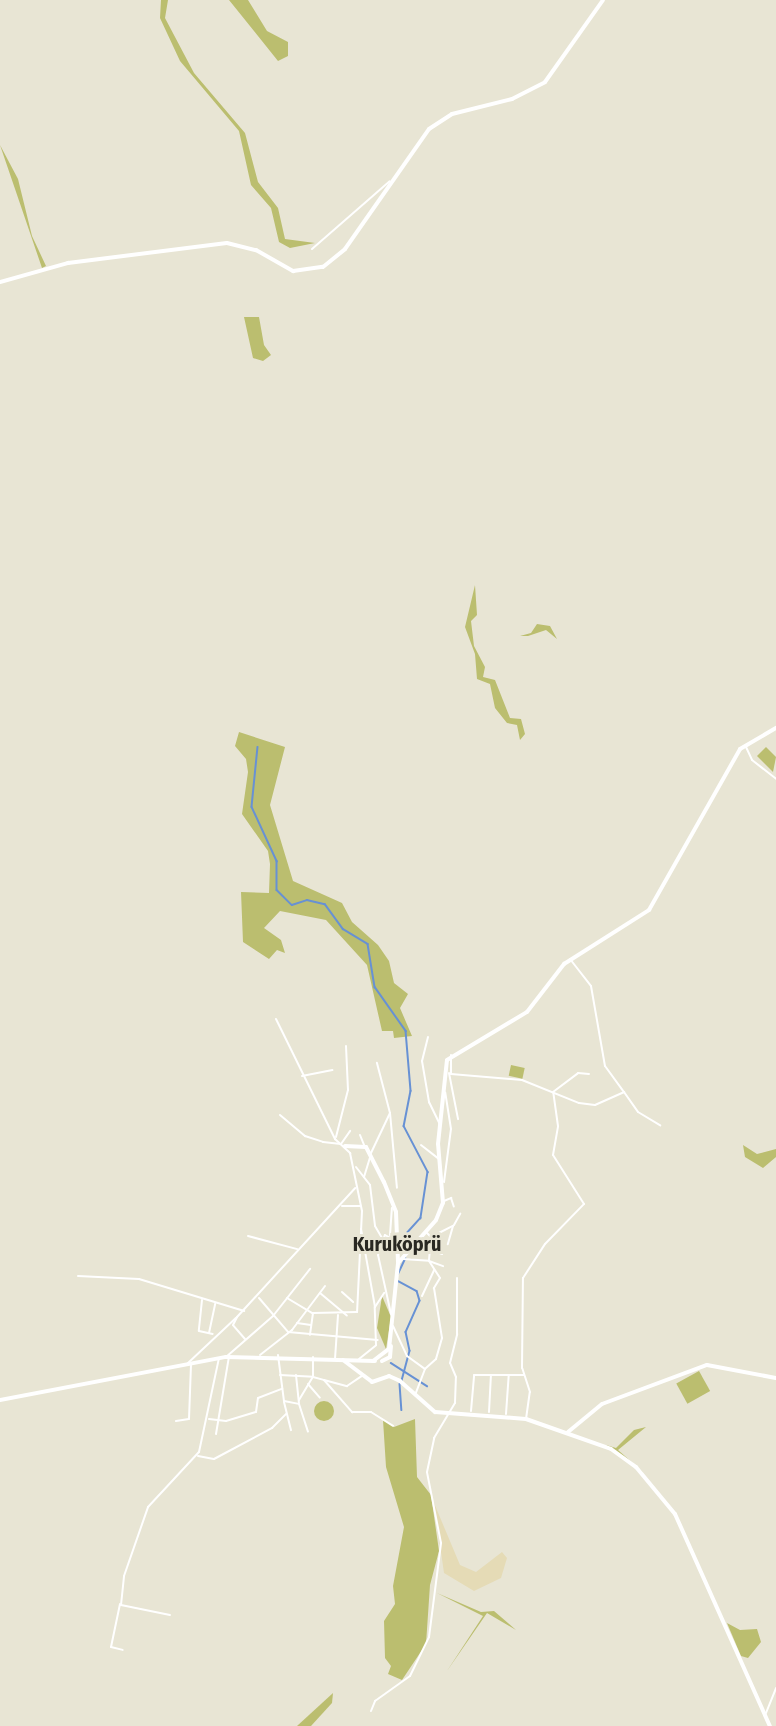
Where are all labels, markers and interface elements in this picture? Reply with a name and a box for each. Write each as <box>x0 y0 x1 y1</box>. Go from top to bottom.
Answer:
district label: Kuruköprü <box>353 1232 441 1256</box>

